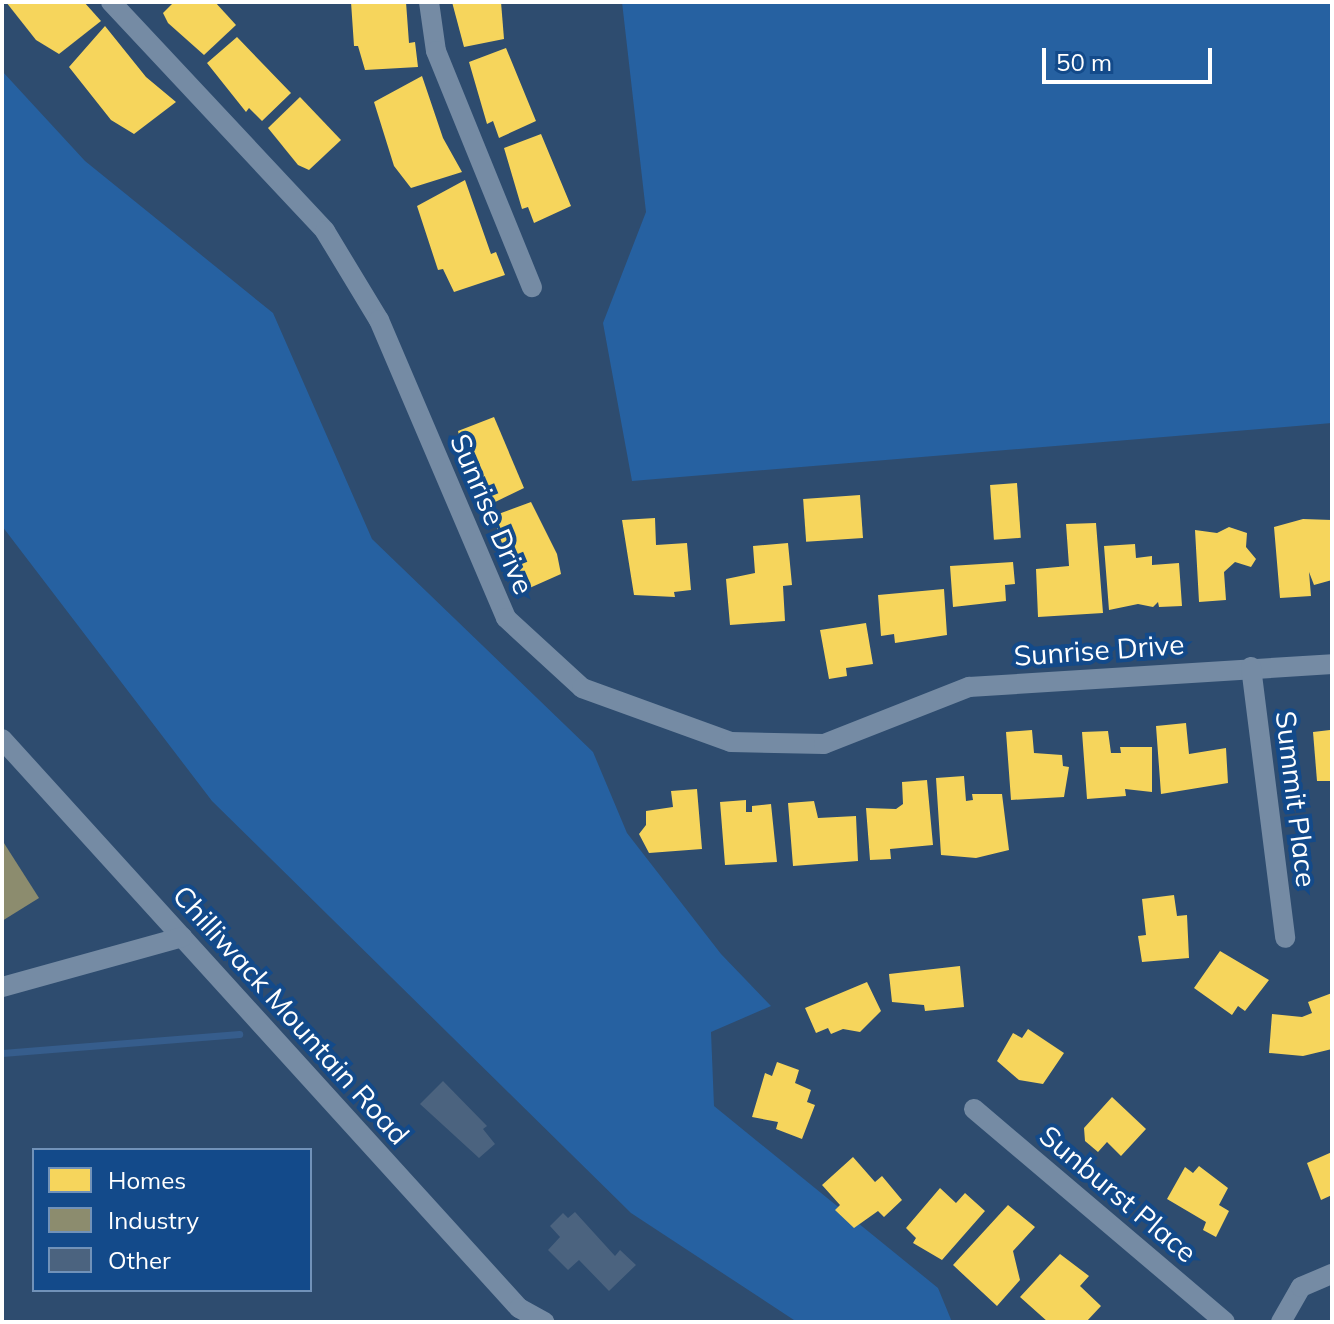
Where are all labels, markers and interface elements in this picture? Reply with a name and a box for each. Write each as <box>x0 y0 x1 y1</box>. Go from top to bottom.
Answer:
scale bar <box>1046 32 1216 82</box>
text: 50 m <box>1056 47 1112 77</box>
street label: Sunrise Drive <box>443 429 541 599</box>
street label: Sunrise Drive <box>1013 627 1185 673</box>
street label: Summit Place <box>1269 709 1323 889</box>
street label: Chilliwack Mountain Road <box>166 879 416 1151</box>
street label: Sunburst Place <box>1033 1119 1203 1269</box>
legend <box>32 1148 312 1292</box>
text: Homes <box>108 1165 186 1195</box>
text: Industry <box>108 1205 199 1235</box>
text: Other <box>108 1245 171 1275</box>

